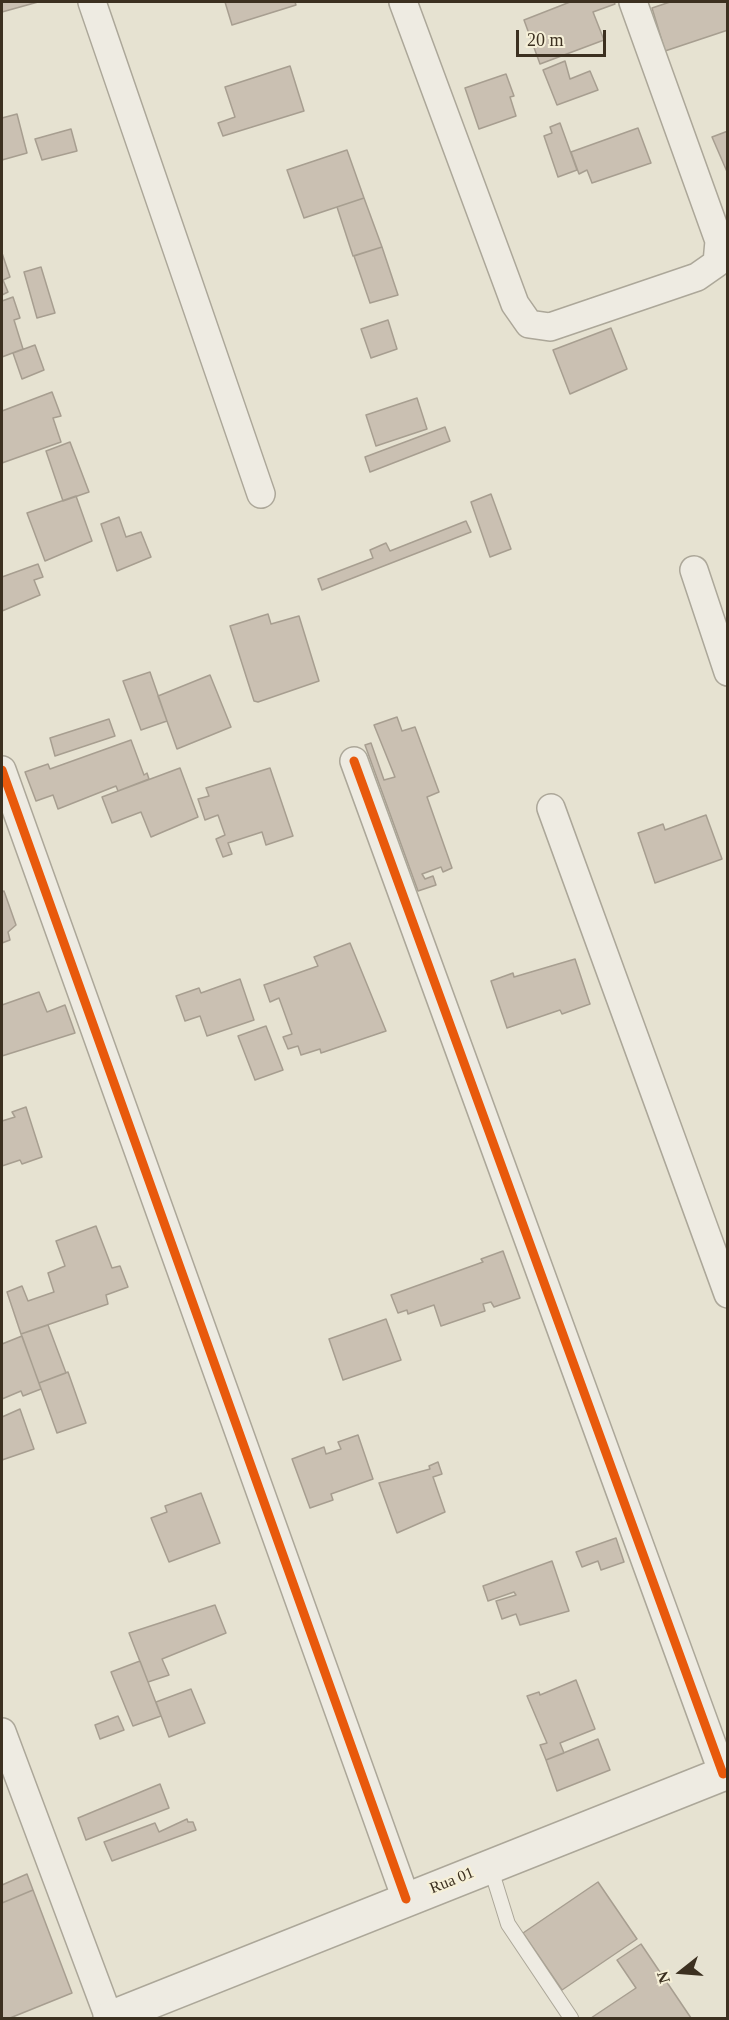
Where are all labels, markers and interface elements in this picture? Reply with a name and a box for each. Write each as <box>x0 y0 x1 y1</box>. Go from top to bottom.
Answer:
scale bar <box>519 18 609 56</box>
text: 20 m <box>527 30 564 50</box>
street label: Rua 01 <box>427 1864 477 1898</box>
north arrow <box>651 1942 711 2002</box>
text: N <box>653 1969 673 1985</box>

